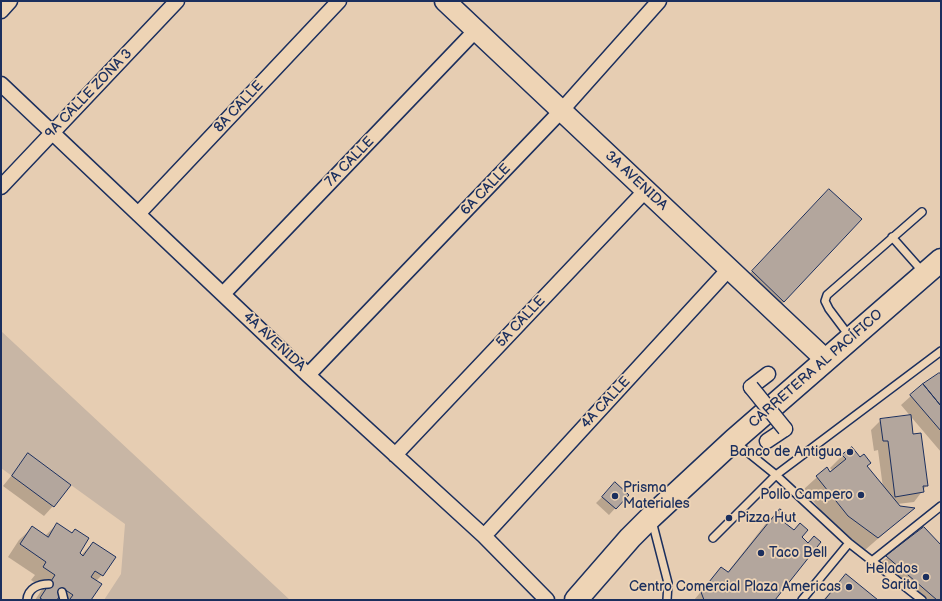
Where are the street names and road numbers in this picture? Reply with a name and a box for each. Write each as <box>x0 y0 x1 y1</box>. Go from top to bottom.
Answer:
street label: 9A CALLE ZONA 3 <box>42 46 136 142</box>
street label: 8A CALLE <box>211 78 267 136</box>
street label: 7A CALLE <box>322 133 378 191</box>
street label: 3A AVENIDA <box>601 148 671 214</box>
street label: 6A CALLE <box>457 161 515 219</box>
street label: 5A CALLE <box>493 293 549 351</box>
street label: CARRETERA AL PACÍFICO <box>746 306 886 432</box>
street label: 4A AVENIDA <box>239 309 309 375</box>
street label: 4A CALLE <box>578 374 634 432</box>

